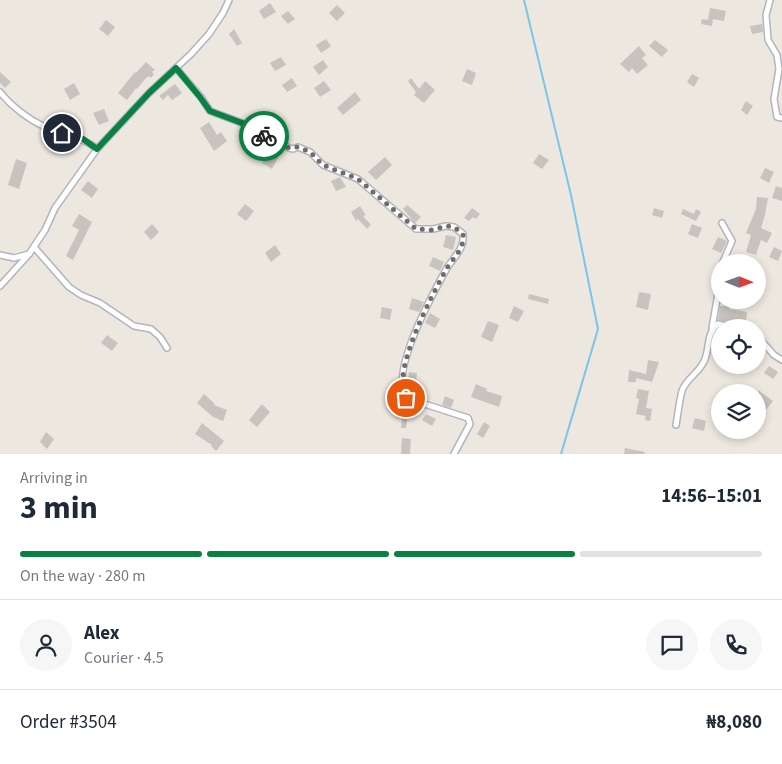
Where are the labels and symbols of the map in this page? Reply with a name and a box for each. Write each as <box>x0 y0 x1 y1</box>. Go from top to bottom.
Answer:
courier <box>239 111 289 161</box>
pin <box>41 112 83 154</box>
north arrow <box>711 254 766 309</box>
pin <box>385 377 427 419</box>

